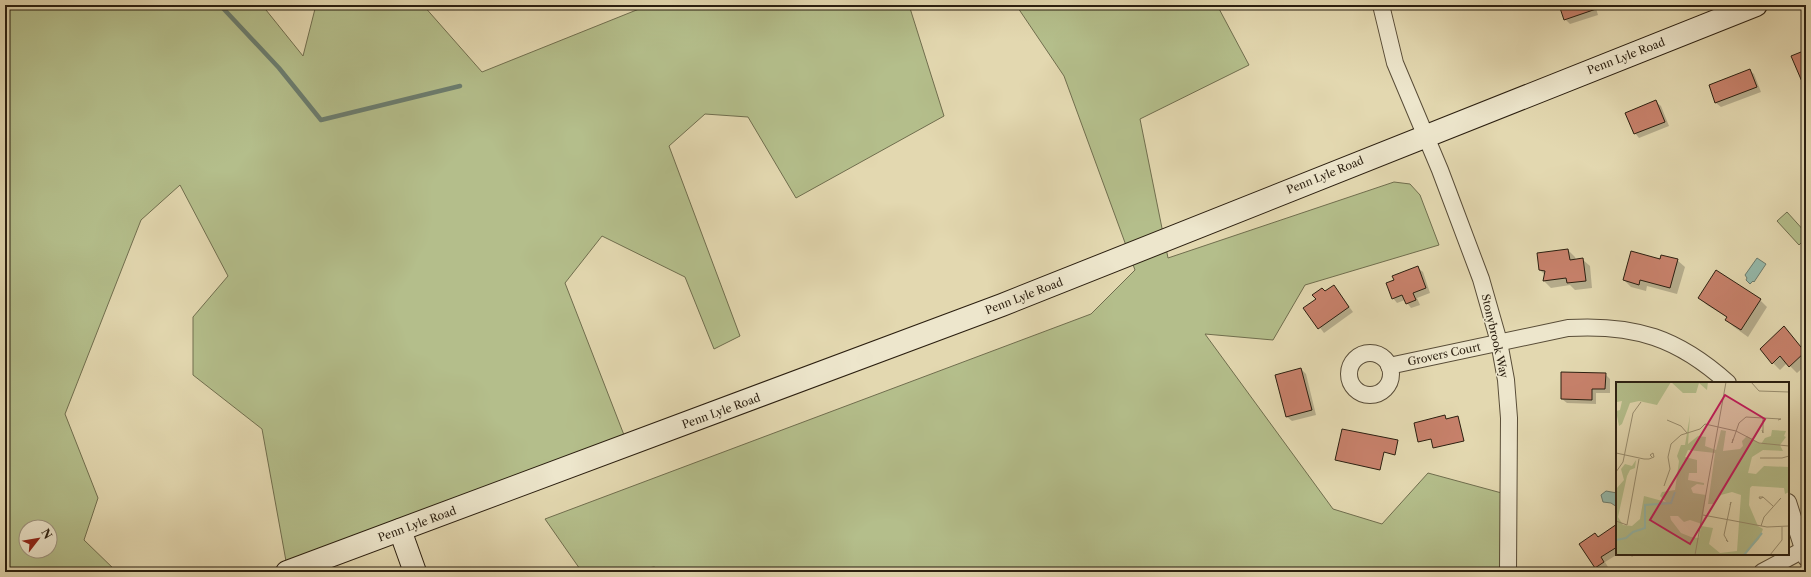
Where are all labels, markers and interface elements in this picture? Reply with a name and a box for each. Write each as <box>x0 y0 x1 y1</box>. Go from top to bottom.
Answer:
street label: Penn Lyle Road <box>1585 35 1667 77</box>
street label: Penn Lyle Road <box>1284 153 1366 197</box>
street label: Penn Lyle Road <box>983 275 1065 317</box>
street label: Stonybrook Way <box>1479 293 1512 380</box>
street label: Grovers Court <box>1406 339 1482 369</box>
inset map <box>1616 382 1789 555</box>
street label: Penn Lyle Road <box>680 390 762 432</box>
street label: Penn Lyle Road <box>376 503 458 545</box>
north arrow <box>18 519 58 559</box>
text: N <box>38 526 55 542</box>

